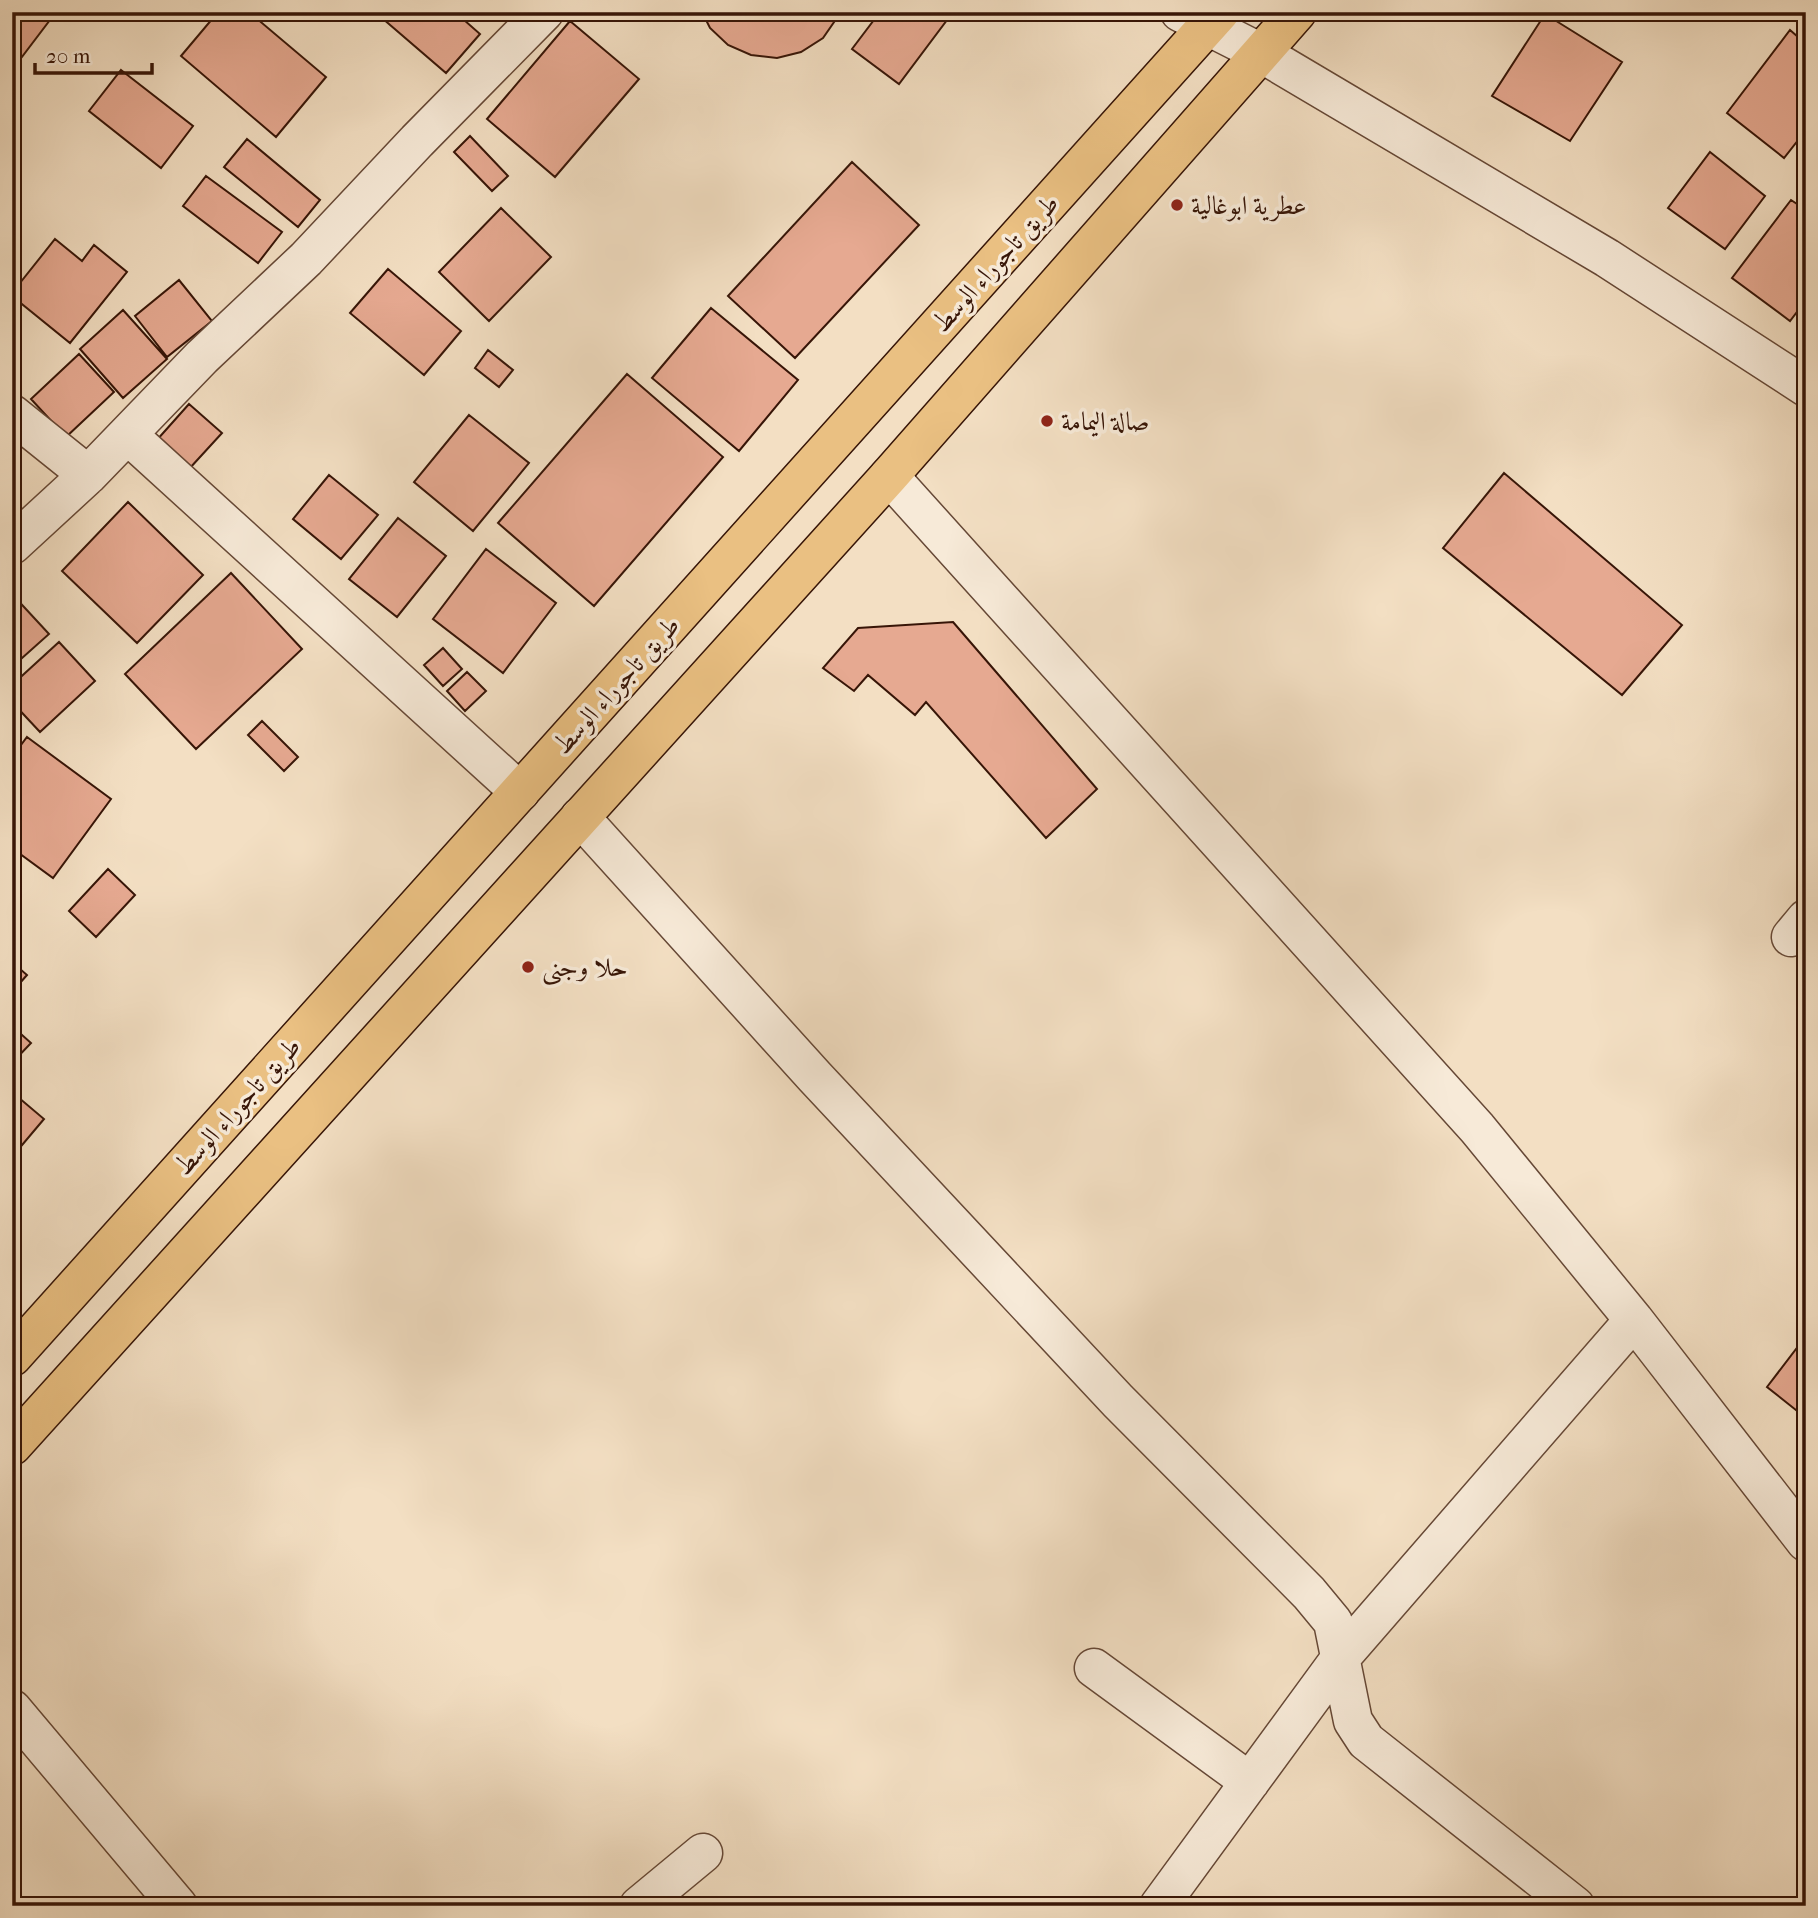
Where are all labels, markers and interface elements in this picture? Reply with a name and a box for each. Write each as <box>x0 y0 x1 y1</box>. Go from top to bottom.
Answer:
scale bar <box>35 32 152 76</box>
text: 20 m <box>46 44 91 68</box>
street label: طريق تاجوراء الوسط <box>925 188 1066 339</box>
place label: عطرية ابوغالية <box>1191 190 1307 222</box>
marker: عطرية ابوغالية <box>1169 197 1185 213</box>
place label: صالة اليمامة <box>1061 406 1150 437</box>
marker: صالة اليمامة <box>1039 413 1055 429</box>
street label: طريق تاجوراء الوسط <box>546 610 687 761</box>
place label: حلا وجنى <box>542 952 628 986</box>
marker: حلا وجنى <box>520 959 536 975</box>
street label: طريق تاجوراء الوسط <box>167 1031 308 1182</box>

